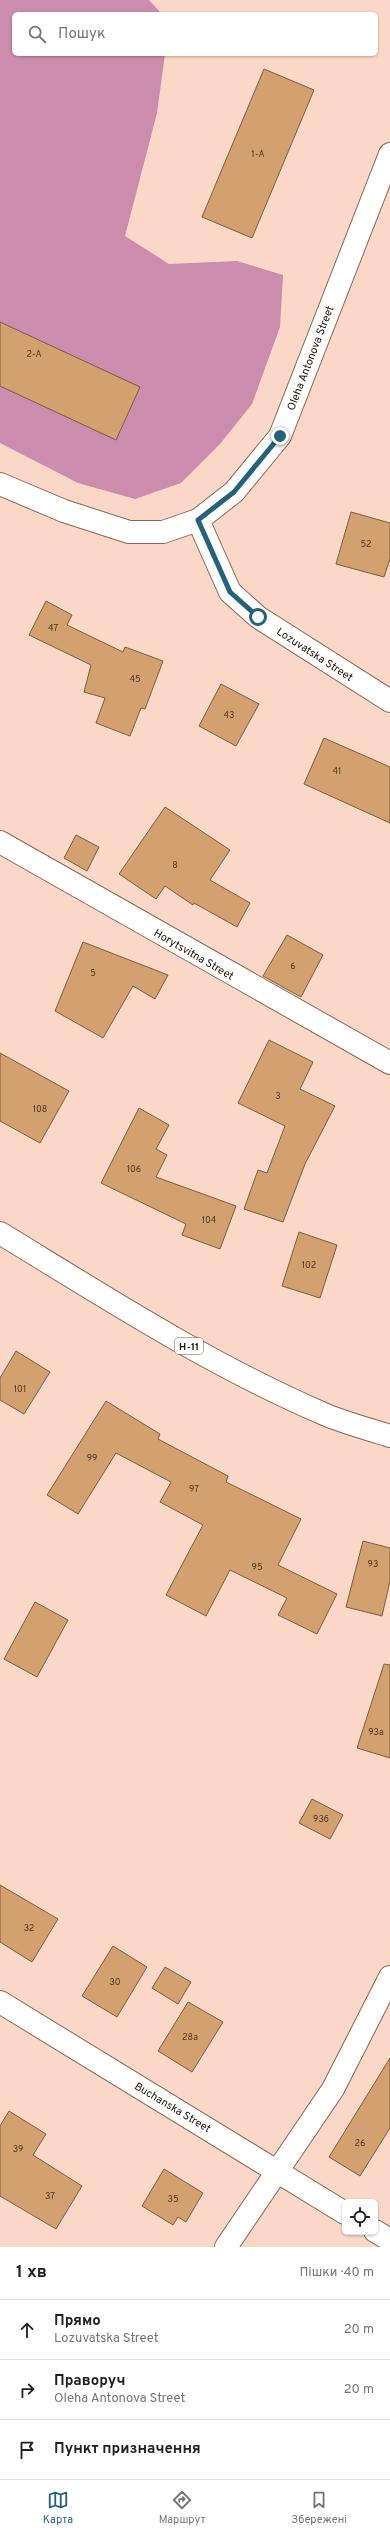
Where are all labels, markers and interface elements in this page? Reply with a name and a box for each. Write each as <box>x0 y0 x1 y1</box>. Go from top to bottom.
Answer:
search box <box>12 12 378 56</box>
icon: search <box>26 23 48 45</box>
text: Пошук <box>58 25 106 44</box>
house number: 1-А <box>251 149 265 160</box>
street label: Oleha Antonova Street <box>284 304 337 413</box>
house number: 2-А <box>26 349 42 360</box>
route end <box>271 427 289 445</box>
house number: 52 <box>360 539 372 550</box>
route start <box>249 608 267 626</box>
house number: 47 <box>48 623 58 634</box>
street label: Lozuvatska Street <box>274 625 355 685</box>
house number: 45 <box>129 674 141 685</box>
house number: 43 <box>223 710 235 721</box>
house number: 41 <box>333 766 341 777</box>
house number: 8 <box>172 860 178 871</box>
street label: Horytsvitna Street <box>151 926 236 983</box>
house number: 6 <box>290 961 296 972</box>
house number: 5 <box>90 968 96 979</box>
house number: 3 <box>275 1091 281 1102</box>
house number: 108 <box>33 1104 47 1115</box>
house number: 106 <box>127 1164 141 1175</box>
house number: 104 <box>202 1215 217 1226</box>
house number: 102 <box>302 1260 316 1271</box>
road number: Н-11 <box>175 1338 203 1354</box>
house number: 101 <box>14 1384 26 1395</box>
house number: 99 <box>87 1453 97 1464</box>
house number: 97 <box>189 1484 199 1495</box>
house number: 93 <box>368 1559 378 1570</box>
house number: 95 <box>252 1562 262 1573</box>
house number: 93а <box>368 1727 384 1738</box>
house number: 93б <box>313 1814 329 1825</box>
house number: 32 <box>24 1923 34 1934</box>
house number: 30 <box>109 1977 121 1988</box>
house number: 28а <box>182 2032 198 2043</box>
street label: Buchanska Street <box>132 2080 213 2136</box>
house number: 26 <box>355 2138 365 2149</box>
house number: 39 <box>13 2144 23 2155</box>
house number: 37 <box>45 2191 55 2202</box>
house number: 35 <box>167 2194 179 2205</box>
map controls <box>342 2199 378 2235</box>
button: locate <box>342 2199 378 2235</box>
text: 1 хв <box>16 2262 47 2284</box>
text: Пішки · 40 m <box>299 2265 374 2281</box>
text: Прямо <box>54 2312 101 2331</box>
icon: ahead <box>16 2319 38 2341</box>
text: 20 m <box>344 2322 374 2338</box>
text: Lozuvatska Street <box>54 2331 159 2347</box>
text: Праворуч <box>54 2372 125 2391</box>
icon: right <box>16 2379 38 2401</box>
text: 20 m <box>344 2382 374 2398</box>
text: Oleha Antonova Street <box>54 2391 185 2407</box>
icon: arrive <box>16 2439 38 2461</box>
text: Пункт призначення <box>54 2440 201 2459</box>
tab: Карта <box>43 2489 73 2527</box>
tab: Маршрут <box>159 2489 206 2527</box>
tab: Збережені <box>291 2489 347 2527</box>

